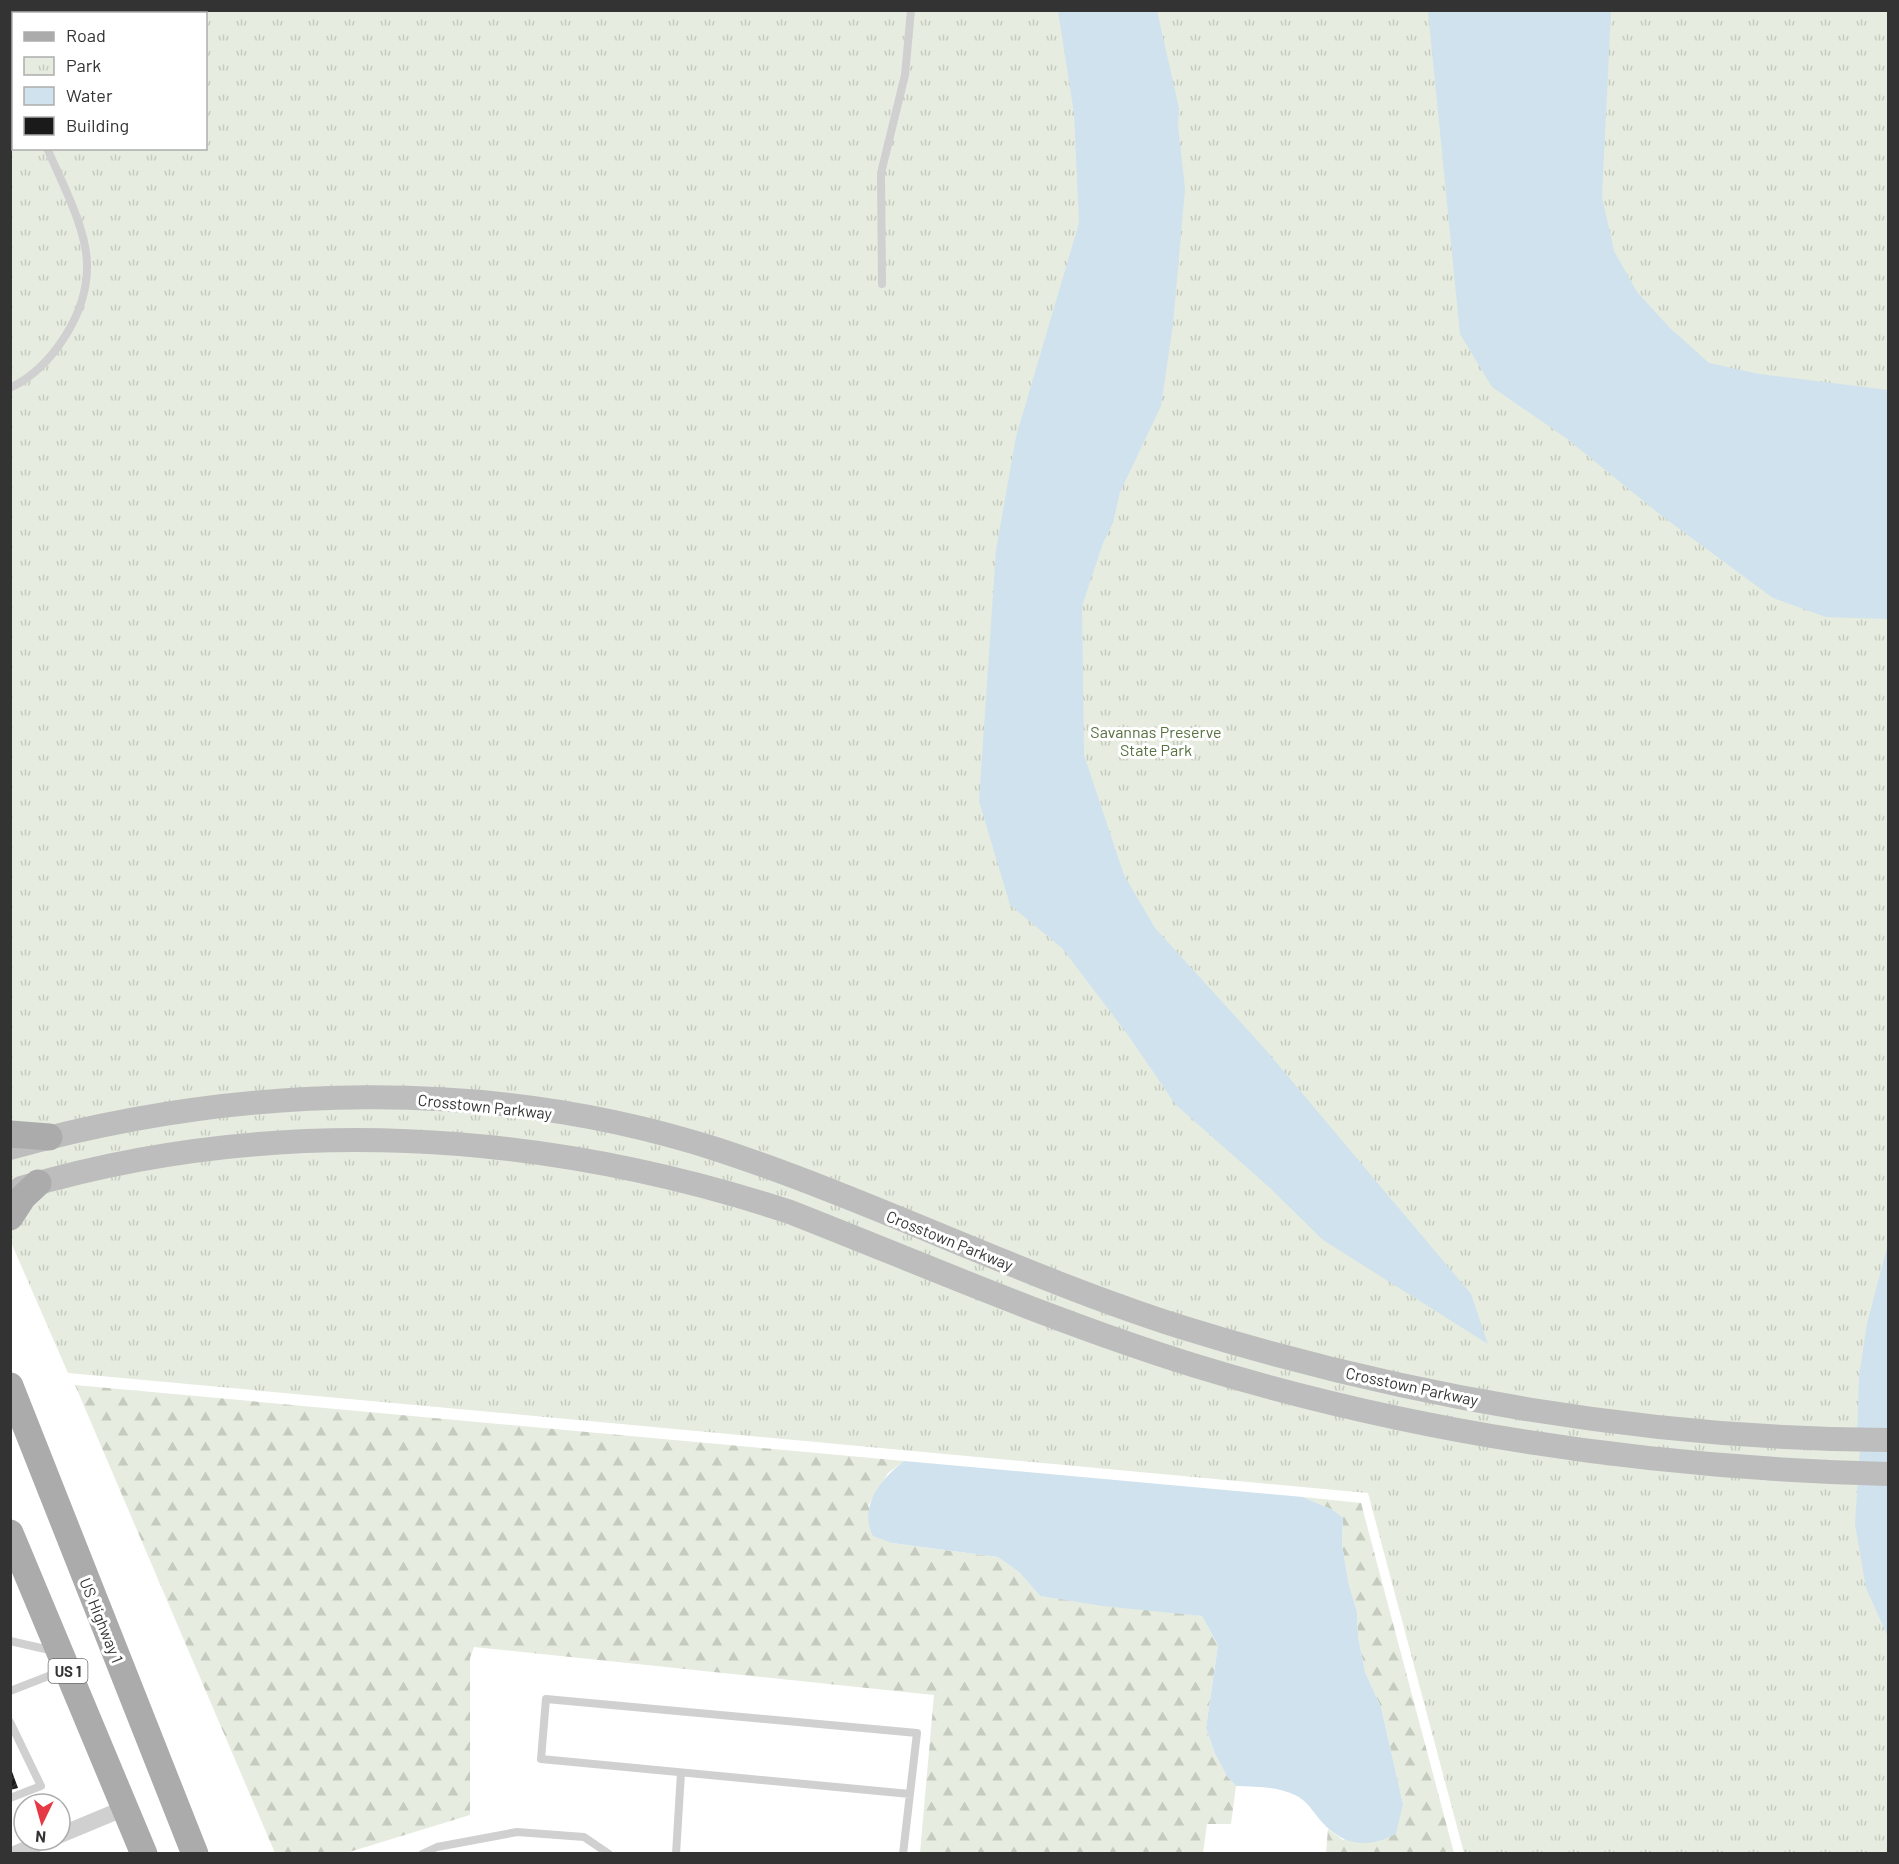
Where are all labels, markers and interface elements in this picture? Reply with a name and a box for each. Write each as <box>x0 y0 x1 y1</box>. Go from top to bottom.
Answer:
legend <box>12 12 207 150</box>
text: Road <box>66 24 106 46</box>
text: Park <box>66 54 101 76</box>
text: Water <box>66 84 113 106</box>
text: Building <box>66 114 129 136</box>
park label: Savannas Preserve State Park <box>1090 722 1222 759</box>
street label: Crosstown Parkway <box>417 1090 554 1123</box>
street label: Crosstown Parkway <box>884 1206 1017 1274</box>
street label: Crosstown Parkway <box>1344 1363 1481 1409</box>
street label: US Highway 1 <box>76 1575 128 1665</box>
road number: US 1 <box>48 1659 88 1683</box>
north arrow <box>12 1792 72 1852</box>
text: N <box>35 1828 47 1847</box>

